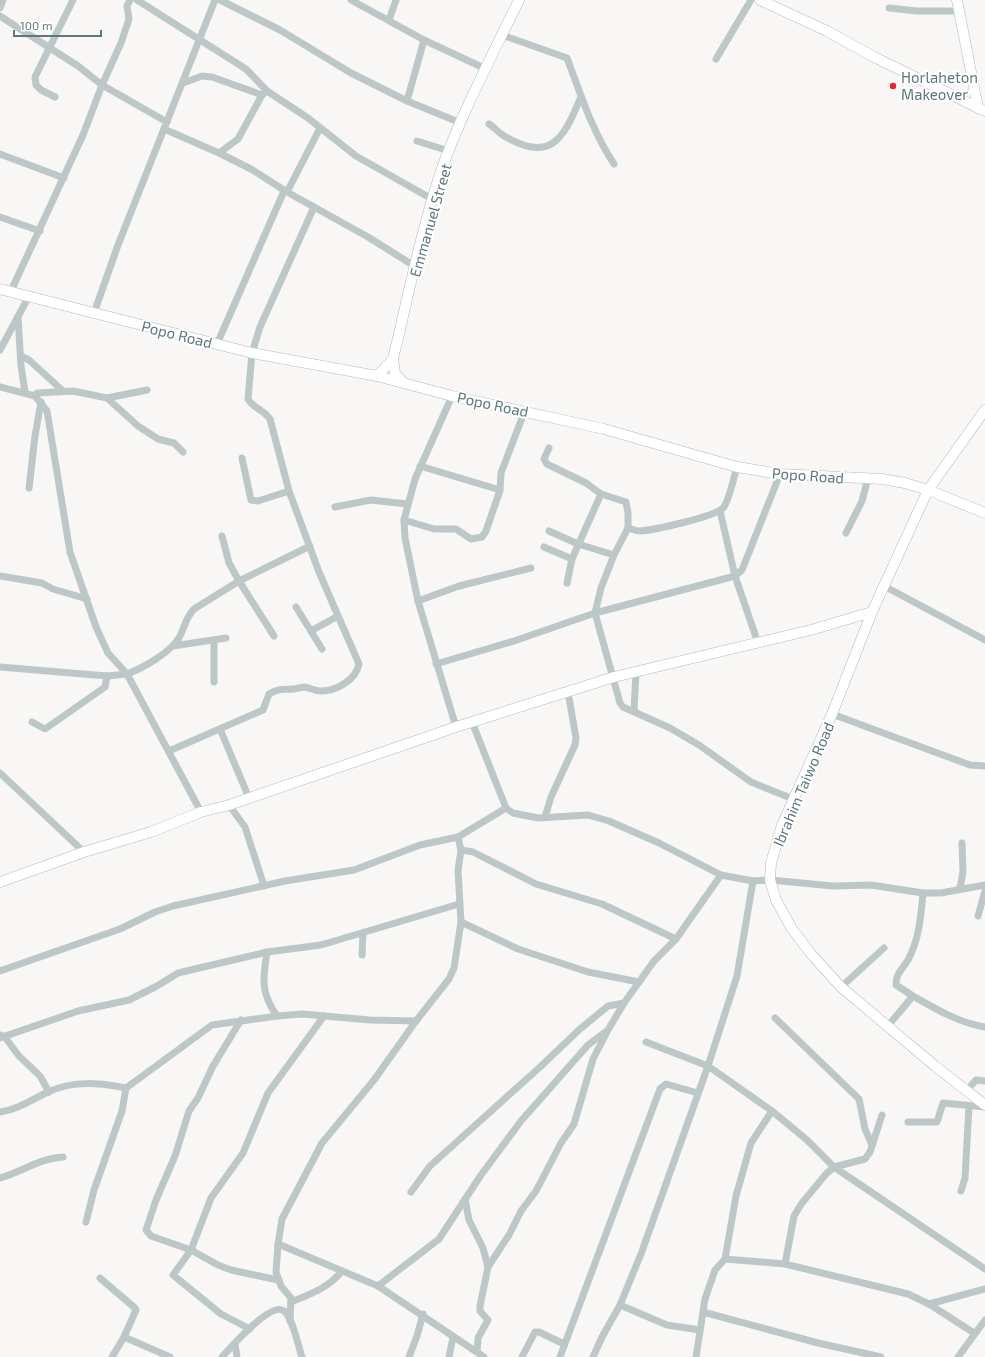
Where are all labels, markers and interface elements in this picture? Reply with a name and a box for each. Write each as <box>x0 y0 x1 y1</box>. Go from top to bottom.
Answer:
scale bar <box>14 12 101 38</box>
text: 100 m <box>20 18 52 32</box>
place label: Horlaheton Makeover <box>901 68 978 103</box>
marker: Horlaheton Makeover <box>888 81 898 91</box>
street label: Emmanuel Street <box>405 161 455 279</box>
street label: Popo Road <box>140 317 214 351</box>
street label: Popo Road <box>456 388 530 420</box>
street label: Popo Road <box>771 463 845 487</box>
street label: Ibrahim Taiwo Road <box>769 719 837 849</box>

